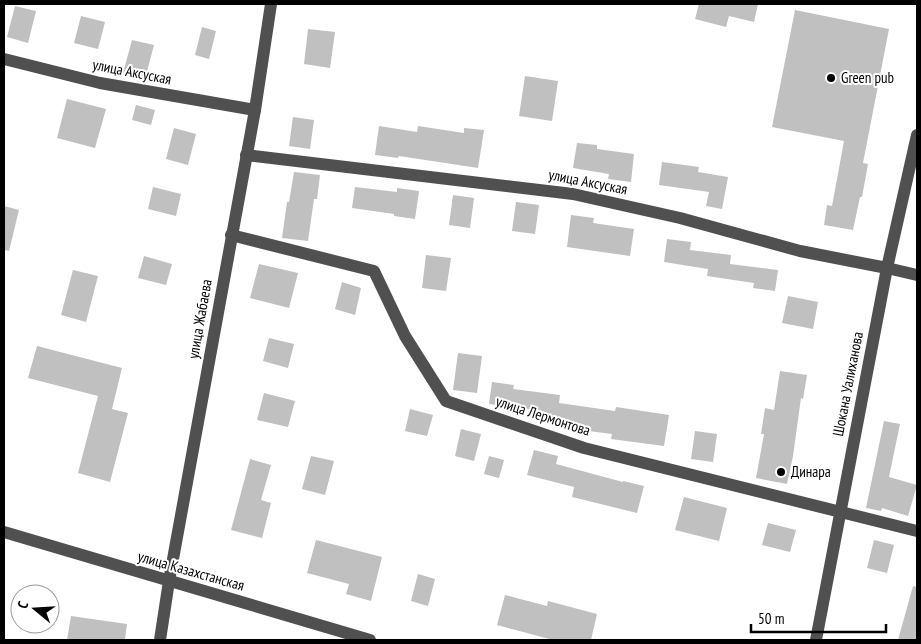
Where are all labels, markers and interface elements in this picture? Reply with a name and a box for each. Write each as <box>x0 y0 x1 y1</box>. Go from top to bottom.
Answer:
street label: улица Аксуская <box>91 55 173 89</box>
place label: Green pub <box>841 68 894 87</box>
marker: Green pub <box>825 72 837 84</box>
street label: улица Аксуская <box>547 165 629 199</box>
street label: улица Жабаева <box>183 278 216 360</box>
street label: Шокана Уалиханова <box>828 330 867 438</box>
street label: улица Лермонтова <box>494 391 593 440</box>
place label: Динара <box>791 462 831 481</box>
marker: Динара <box>775 466 787 478</box>
street label: улица Казахстанская <box>136 546 247 595</box>
north arrow <box>10 584 60 634</box>
text: С <box>13 599 32 611</box>
scale bar <box>751 602 886 634</box>
text: 50 m <box>758 609 784 628</box>

